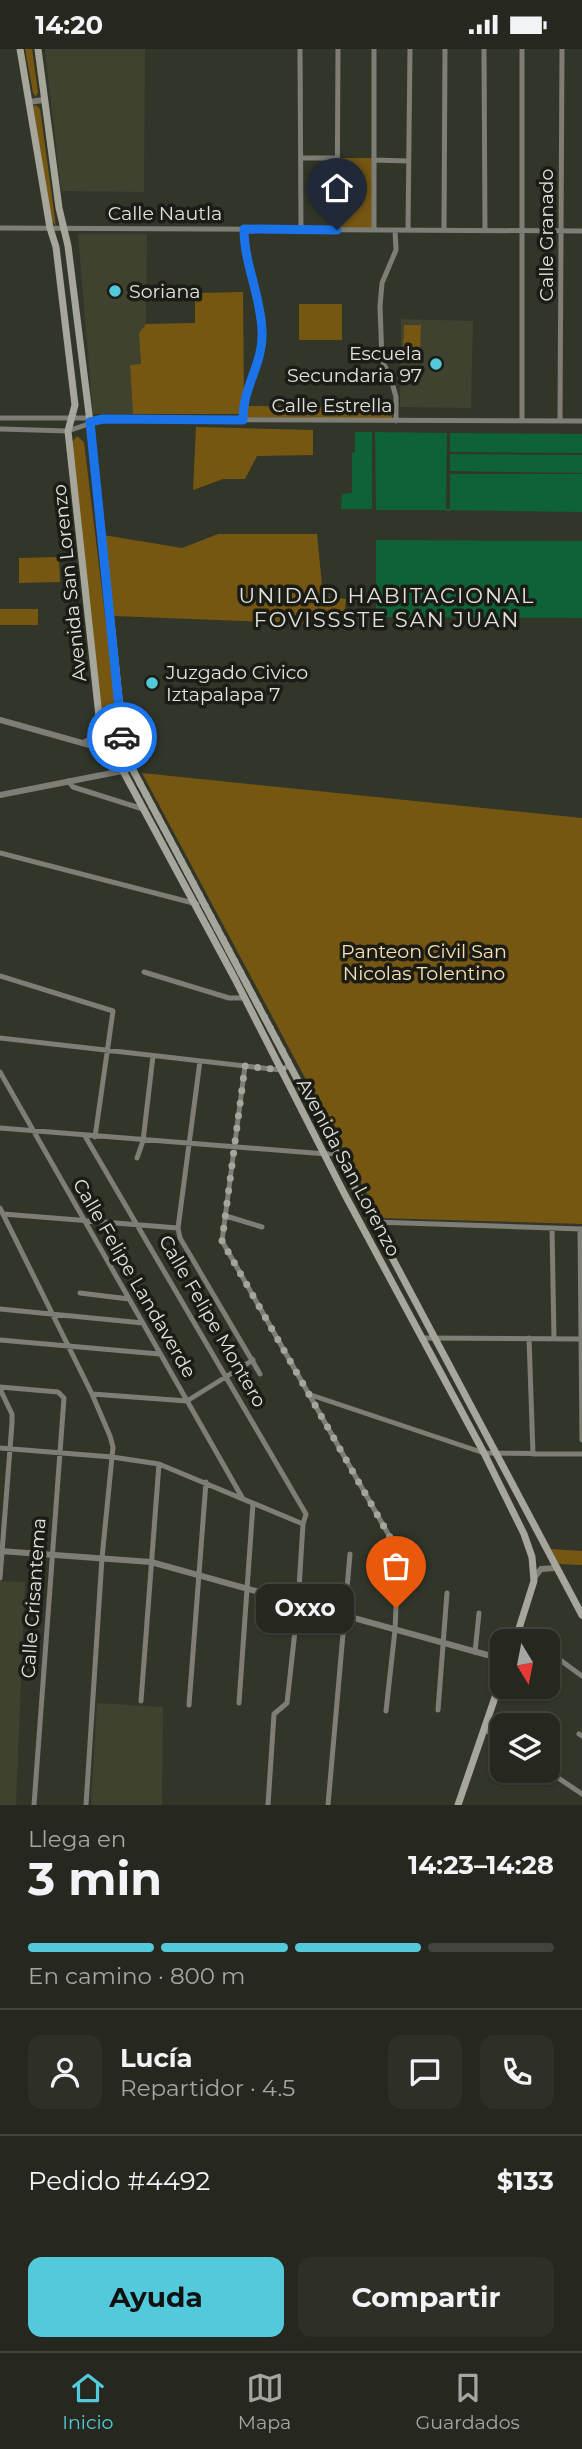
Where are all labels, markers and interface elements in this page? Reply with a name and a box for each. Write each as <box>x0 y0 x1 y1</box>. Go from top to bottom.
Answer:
text: 14:20 <box>35 9 103 41</box>
pin <box>307 158 367 230</box>
icon: home <box>318 169 356 207</box>
street label: Calle Granado <box>535 169 558 301</box>
street label: Calle Nautla <box>108 202 222 225</box>
place label: Soriana <box>129 280 200 303</box>
marker: Soriana <box>107 283 123 299</box>
place label: Escuela Secundaria 97 <box>287 342 422 387</box>
marker: Escuela Secundaria 97 <box>428 356 444 372</box>
street label: Calle Estrella <box>271 394 393 417</box>
street label: Avenida San Lorenzo <box>48 483 91 683</box>
district label: UNIDAD HABITACIONAL FOVISSSTE SAN JUAN <box>239 583 535 632</box>
place label: Juzgado Civico Iztapalapa 7 <box>165 661 308 706</box>
marker: Juzgado Civico Iztapalapa 7 <box>144 675 160 691</box>
courier <box>87 702 157 772</box>
icon: car <box>103 718 141 756</box>
park label: Panteon Civil San Nicolas Tolentino <box>341 940 507 985</box>
street label: Avenida San Lorenzo <box>292 1074 405 1260</box>
street label: Calle Felipe Landaverde <box>68 1175 201 1382</box>
street label: Calle Felipe Montero <box>154 1231 271 1411</box>
street label: Calle Crisantema <box>16 1517 51 1679</box>
pin <box>366 1536 426 1608</box>
icon: bag <box>377 1547 415 1585</box>
callout: Oxxo <box>256 1583 354 1633</box>
text: Oxxo <box>274 1594 336 1622</box>
north arrow <box>490 1629 560 1699</box>
map controls <box>490 1629 560 1783</box>
button: layers <box>490 1713 560 1783</box>
text: Llega en <box>28 1825 126 1853</box>
text: 14:23–14:28 <box>408 1849 554 1881</box>
text: 3 min <box>28 1850 162 1907</box>
text: En camino · 800 m <box>28 1962 245 1990</box>
button: person <box>28 2035 102 2109</box>
button: chat <box>388 2035 462 2109</box>
button: phone <box>480 2035 554 2109</box>
text: Lucía <box>120 2042 193 2074</box>
text: Repartidor · 4.5 <box>120 2074 295 2102</box>
text: Pedido #4492 <box>28 2165 210 2197</box>
text: $133 <box>497 2165 554 2197</box>
button: Ayuda <box>28 2257 284 2337</box>
button: Compartir <box>298 2257 554 2337</box>
tab: Inicio <box>62 2369 113 2434</box>
tab: Mapa <box>238 2369 291 2434</box>
tab: Guardados <box>416 2369 520 2434</box>

